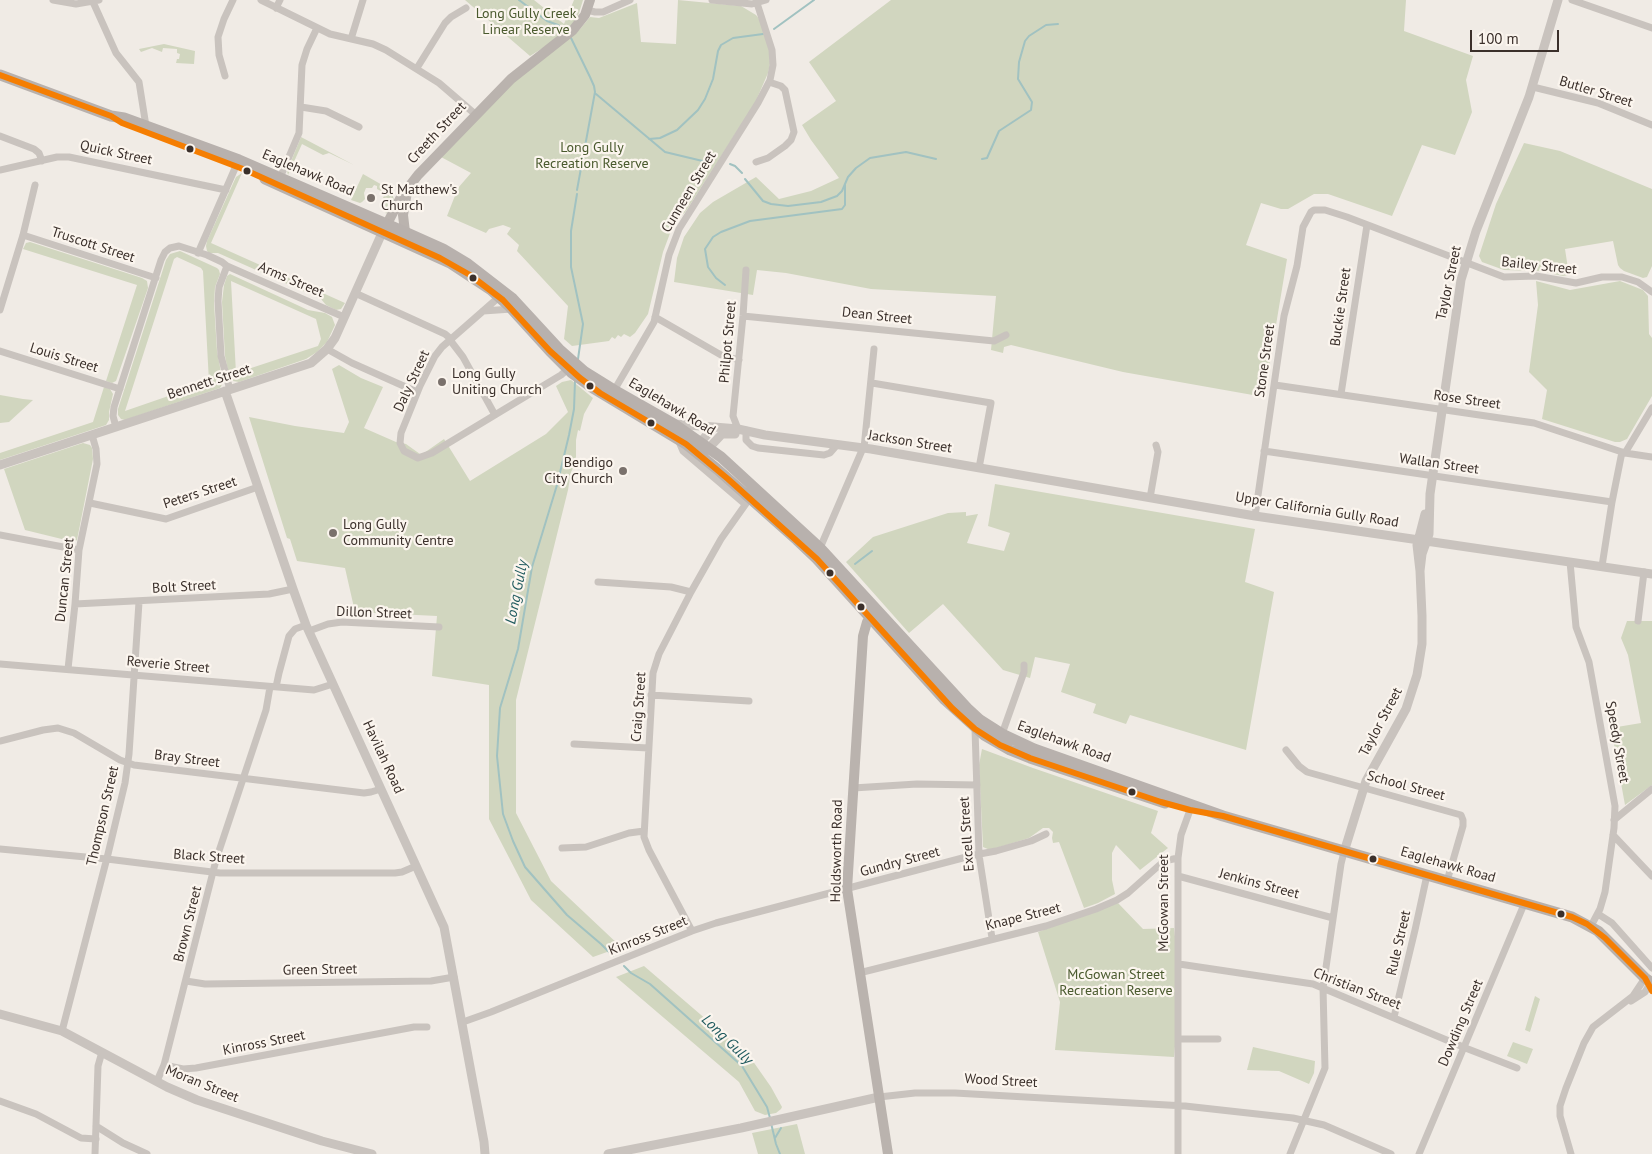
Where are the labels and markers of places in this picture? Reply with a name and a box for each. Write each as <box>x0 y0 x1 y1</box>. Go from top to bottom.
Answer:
unlabelled marker <box>185 144 195 154</box>
unlabelled marker <box>242 166 252 176</box>
place label: St Matthew's Church <box>381 182 457 214</box>
marker: St Matthew's Church <box>365 192 377 204</box>
unlabelled marker <box>468 273 478 283</box>
place label: Long Gully Uniting Church <box>452 366 542 398</box>
marker: Long Gully Uniting Church <box>436 376 448 388</box>
unlabelled marker <box>585 381 595 391</box>
unlabelled marker <box>646 418 656 428</box>
place label: Bendigo City Church <box>544 455 613 488</box>
marker: Bendigo City Church <box>617 465 629 477</box>
place label: Long Gully Community Centre <box>343 517 454 550</box>
marker: Long Gully Community Centre <box>327 527 339 539</box>
unlabelled marker <box>825 568 835 578</box>
unlabelled marker <box>856 602 866 612</box>
unlabelled marker <box>1127 787 1137 797</box>
unlabelled marker <box>1368 854 1378 864</box>
unlabelled marker <box>1556 909 1566 919</box>

